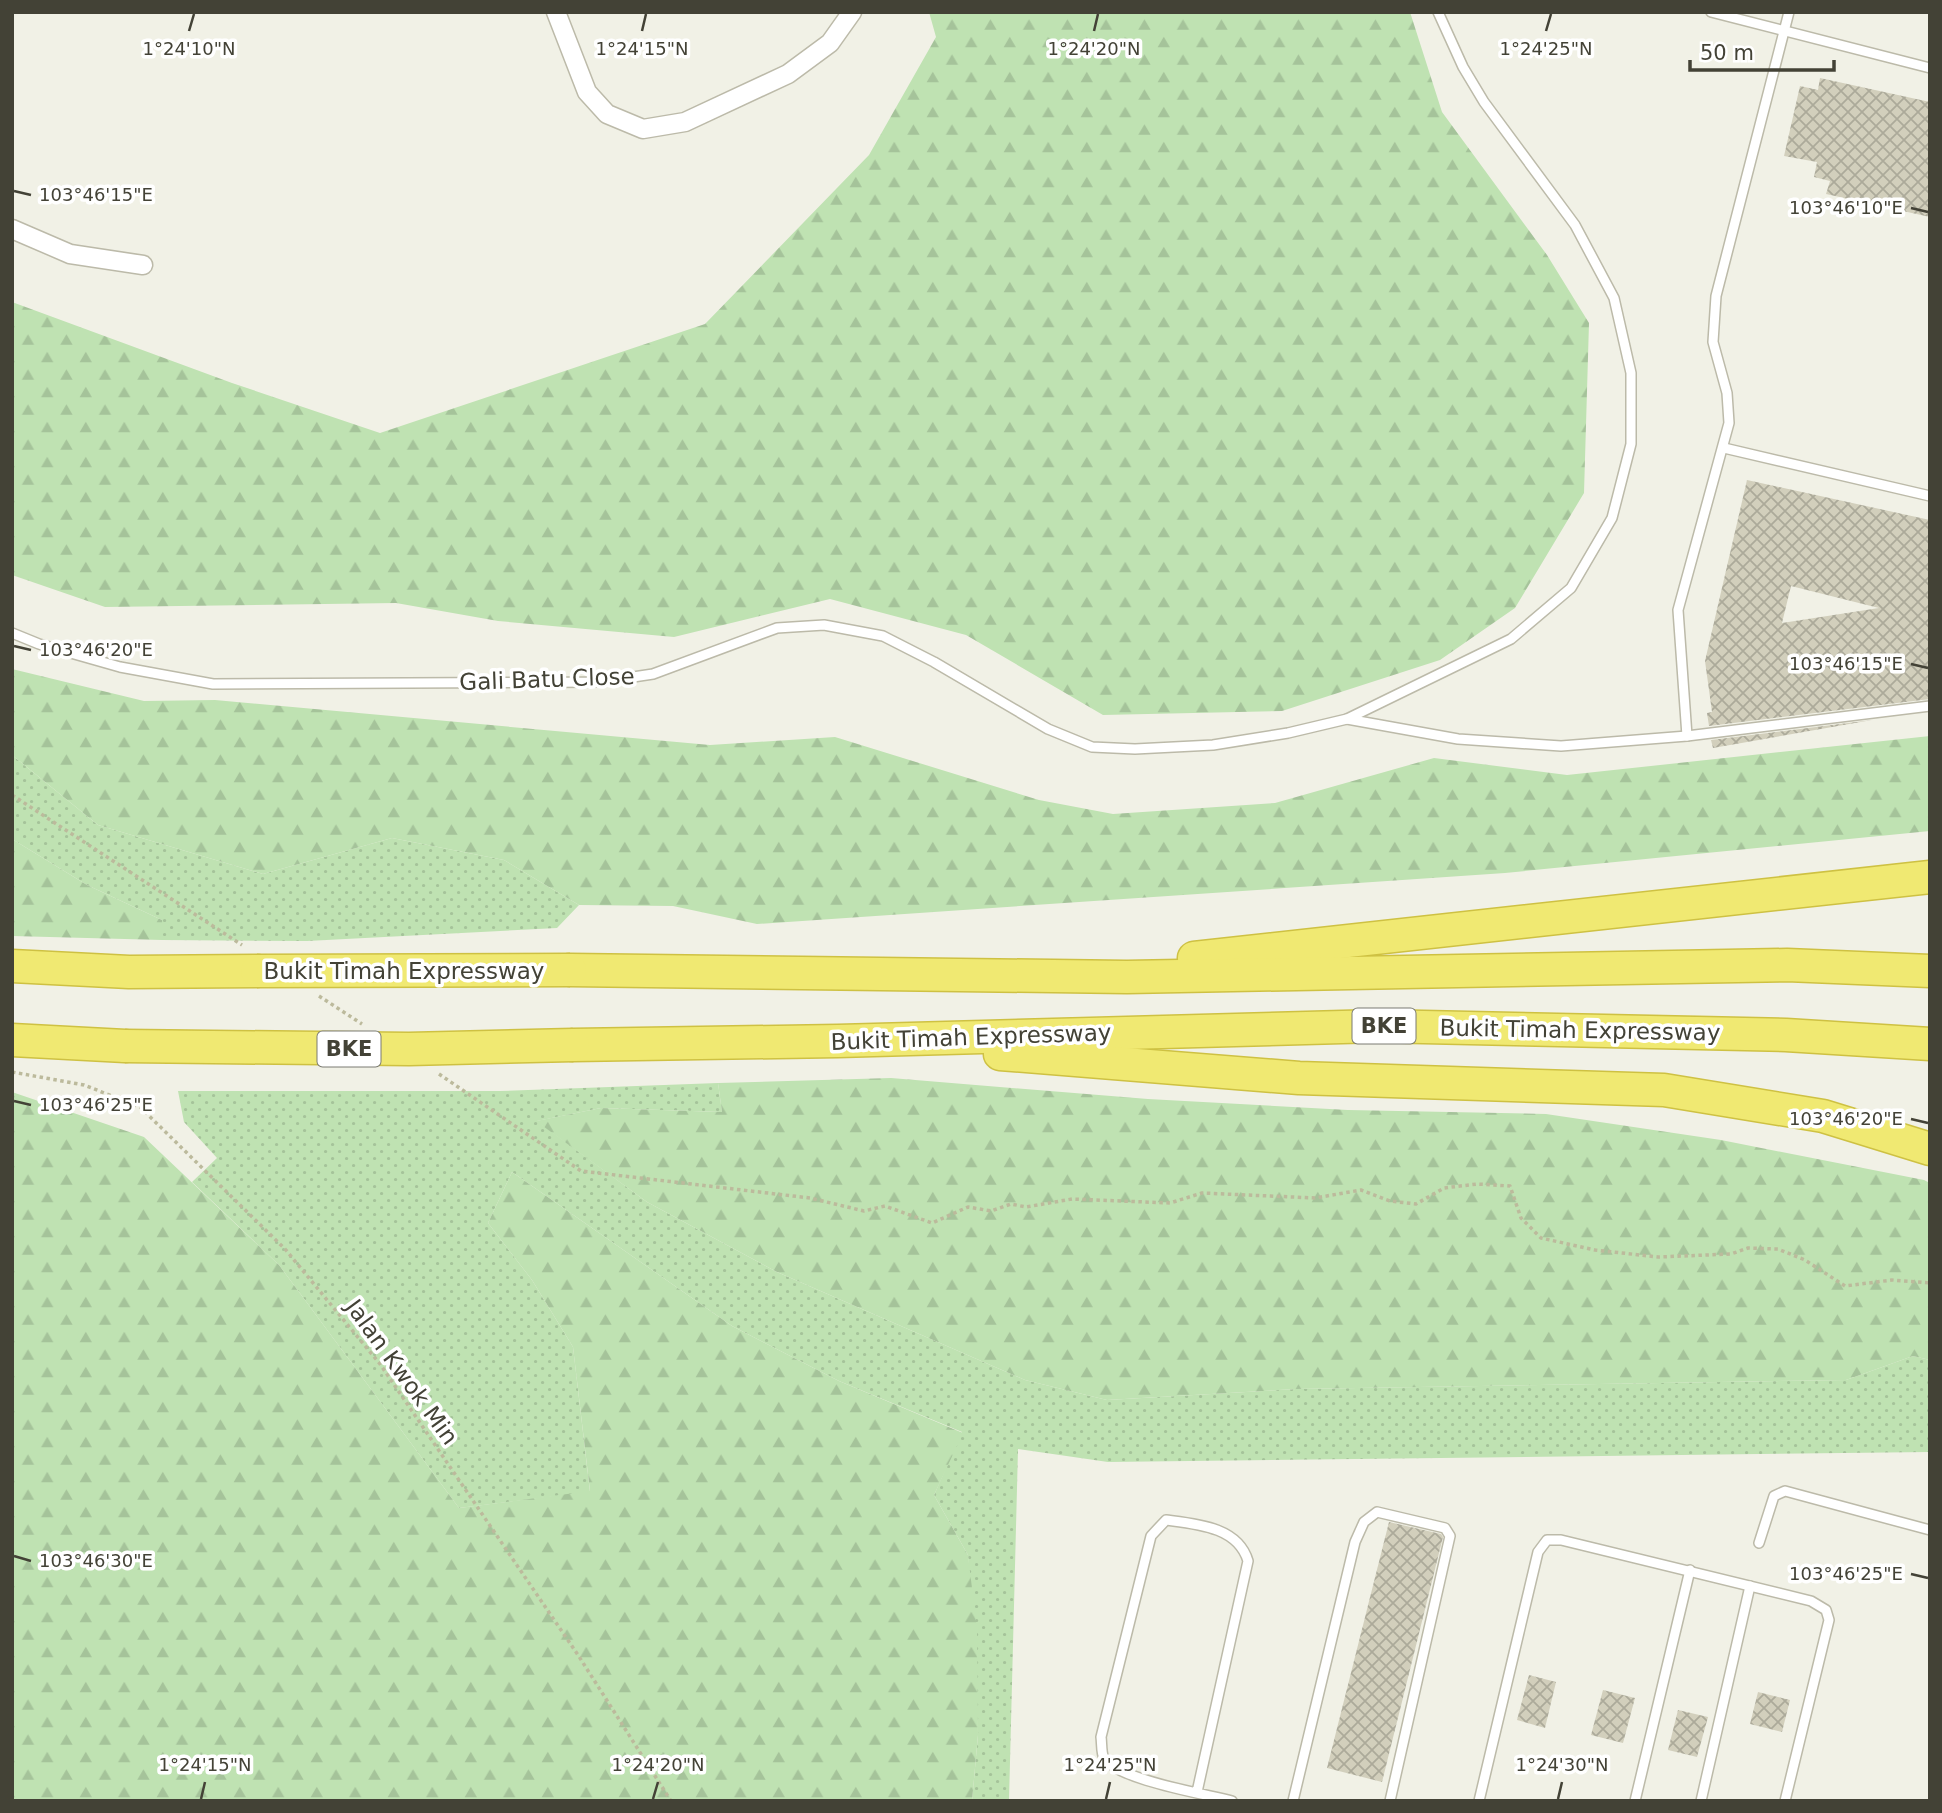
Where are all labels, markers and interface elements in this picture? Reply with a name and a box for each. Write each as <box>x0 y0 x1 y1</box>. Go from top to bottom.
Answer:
scale bar <box>1690 28 1834 72</box>
text: 1°24'10"N <box>143 38 235 59</box>
text: 1°24'15"N <box>596 38 688 59</box>
text: 1°24'20"N <box>1048 38 1140 59</box>
text: 1°24'25"N <box>1500 38 1592 59</box>
text: 50 m <box>1700 41 1754 65</box>
text: 103°46'15"E <box>39 184 153 205</box>
text: 103°46'10"E <box>1789 197 1903 218</box>
text: 103°46'20"E <box>39 639 153 660</box>
text: 103°46'15"E <box>1789 653 1903 674</box>
street label: Gali Batu Close <box>459 663 635 695</box>
street label: Bukit Timah Expressway <box>264 958 544 984</box>
road number: BKE <box>1352 1009 1416 1044</box>
street label: Bukit Timah Expressway <box>1439 1015 1721 1045</box>
street label: Bukit Timah Expressway <box>830 1019 1112 1055</box>
road number: BKE <box>318 1032 380 1066</box>
text: 103°46'25"E <box>39 1094 153 1115</box>
text: 103°46'20"E <box>1789 1108 1903 1129</box>
street label: Jalan Kwok Min <box>340 1293 463 1449</box>
text: 103°46'30"E <box>39 1550 153 1571</box>
text: 103°46'25"E <box>1789 1563 1903 1584</box>
text: 1°24'15"N <box>159 1754 251 1775</box>
text: 1°24'20"N <box>612 1754 704 1775</box>
text: 1°24'25"N <box>1064 1754 1156 1775</box>
text: 1°24'30"N <box>1516 1754 1608 1775</box>

